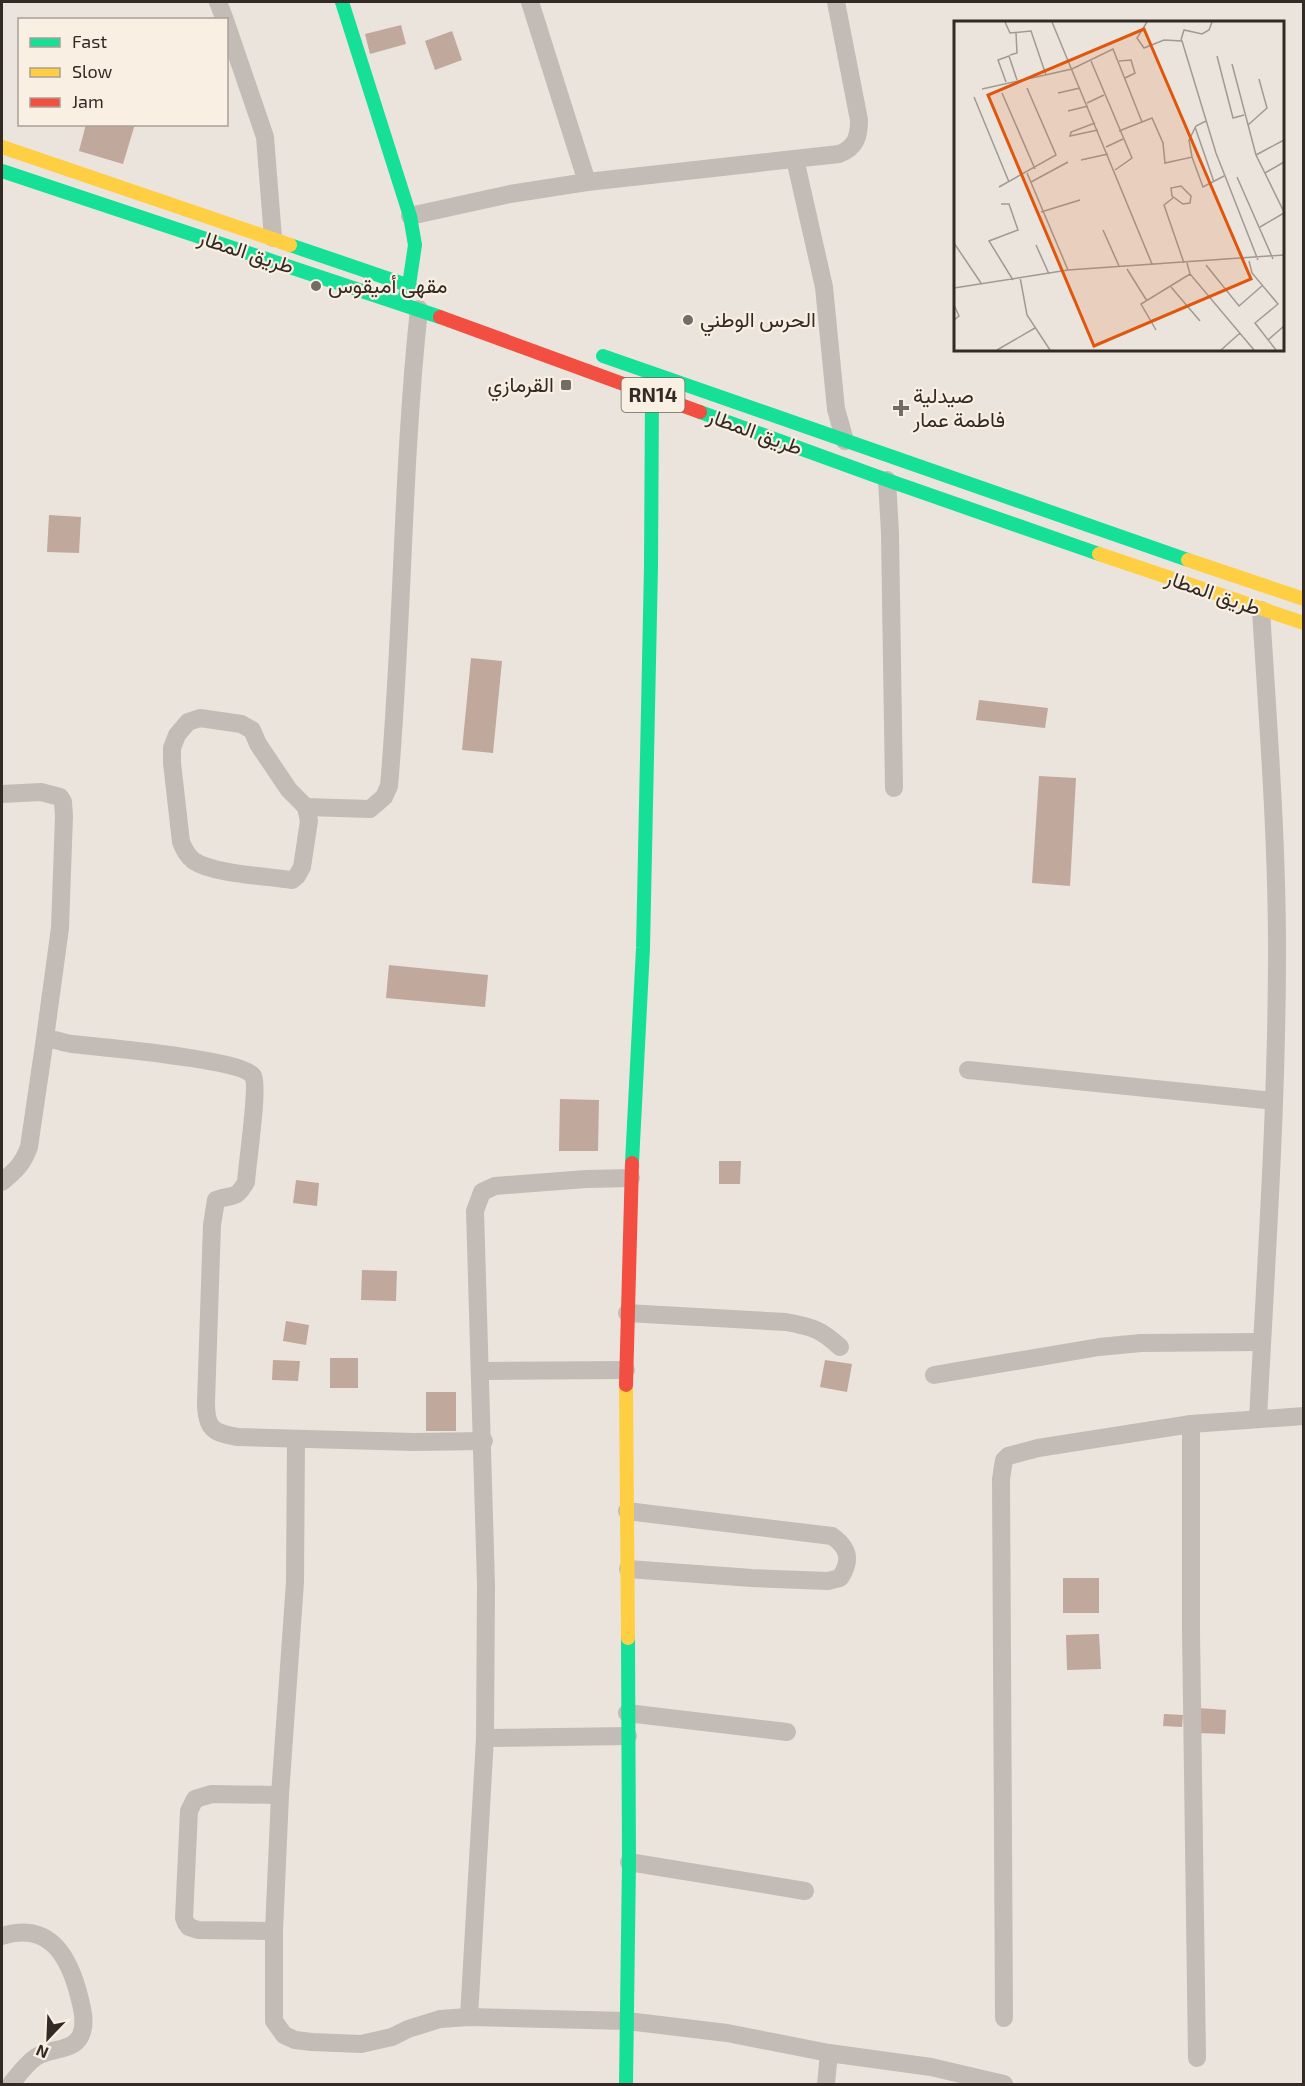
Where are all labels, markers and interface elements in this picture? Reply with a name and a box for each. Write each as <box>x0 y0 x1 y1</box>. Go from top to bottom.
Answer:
legend <box>18 18 228 126</box>
inset map <box>954 21 1284 351</box>
text: Fast <box>72 30 107 52</box>
text: Slow <box>72 60 113 82</box>
text: Jam <box>72 90 104 112</box>
street label: طريق المطار <box>194 223 297 280</box>
place label: مقهى أميقوس <box>328 272 448 299</box>
marker: مقهى أميقوس <box>309 279 323 293</box>
place label: الحرس الوطني <box>700 306 816 337</box>
marker: الحرس الوطني <box>681 313 695 327</box>
place label: القرمازي <box>487 371 554 402</box>
marker: القرمازي <box>559 378 573 392</box>
road number: RN14 <box>622 378 684 412</box>
place label: صيدلية فاطمة عمار <box>912 382 1005 433</box>
marker: صيدلية فاطمة عمار <box>894 401 908 415</box>
street label: طريق المطار <box>703 402 806 461</box>
street label: طريق المطار <box>1161 563 1264 621</box>
north arrow <box>18 2008 78 2068</box>
text: N <box>33 2041 51 2063</box>

